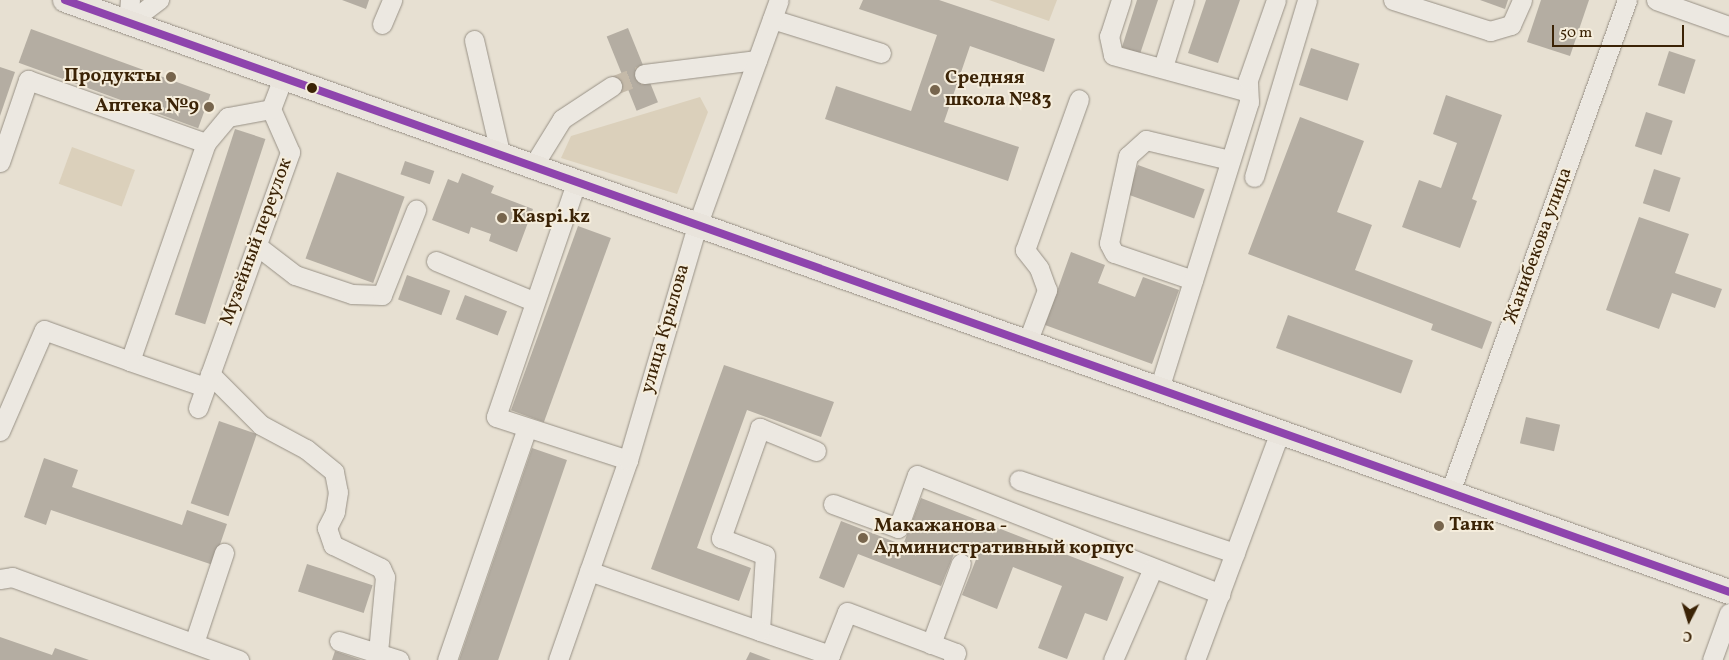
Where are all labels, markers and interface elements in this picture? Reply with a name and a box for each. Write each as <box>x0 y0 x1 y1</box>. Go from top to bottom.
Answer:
scale bar <box>1554 15 1686 47</box>
text: 50 m <box>1560 23 1592 44</box>
place label: Продукты <box>64 66 161 88</box>
place label: Средняя школа №83 <box>945 68 1051 112</box>
marker: Продукты <box>165 71 177 83</box>
unlabelled marker <box>307 83 317 93</box>
marker: Средняя школа №83 <box>929 84 941 96</box>
place label: Аптека №9 <box>95 96 199 118</box>
marker: Аптека №9 <box>203 101 215 113</box>
street label: Музейный переулок <box>216 155 298 329</box>
street label: Жанибекова улица <box>1500 164 1578 328</box>
place label: Kaspi.kz <box>512 207 590 229</box>
marker: Kaspi.kz <box>496 212 508 224</box>
street label: улица Крылова <box>637 262 695 396</box>
place label: Танк <box>1449 515 1494 537</box>
place label: Макажанова - Административный корпус <box>874 516 1134 560</box>
marker: Танк <box>1433 520 1445 532</box>
marker: Макажанова - Административный корпус <box>856 531 870 545</box>
north arrow <box>1664 595 1714 645</box>
text: С <box>1682 626 1693 645</box>

